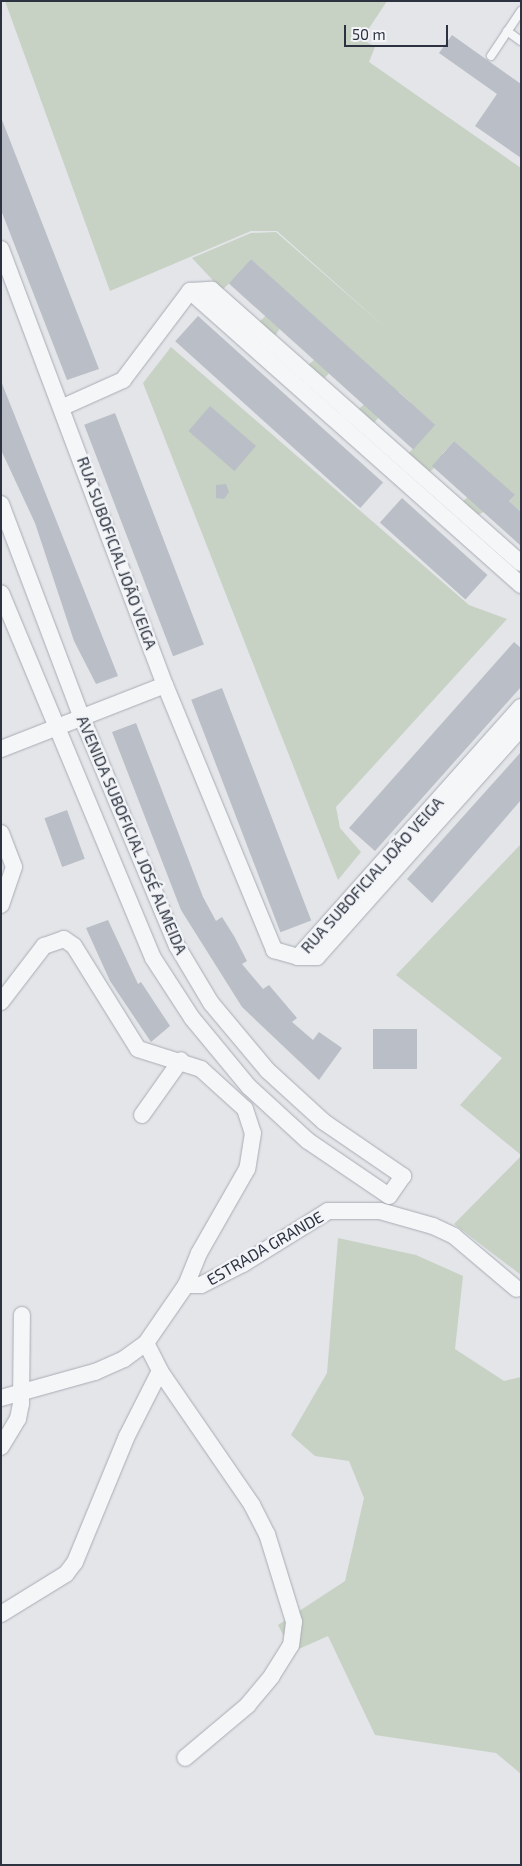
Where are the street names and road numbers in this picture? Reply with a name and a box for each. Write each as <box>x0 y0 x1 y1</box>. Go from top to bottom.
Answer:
street label: RUA SUBOFICIAL JOÃO VEIGA <box>73 453 161 653</box>
street label: AVENIDA SUBOFICIAL JOSÉ ALMEIDA <box>73 712 191 958</box>
street label: RUA SUBOFICIAL JOÃO VEIGA <box>296 792 448 958</box>
street label: ESTRADA GRANDE <box>203 1207 327 1289</box>

